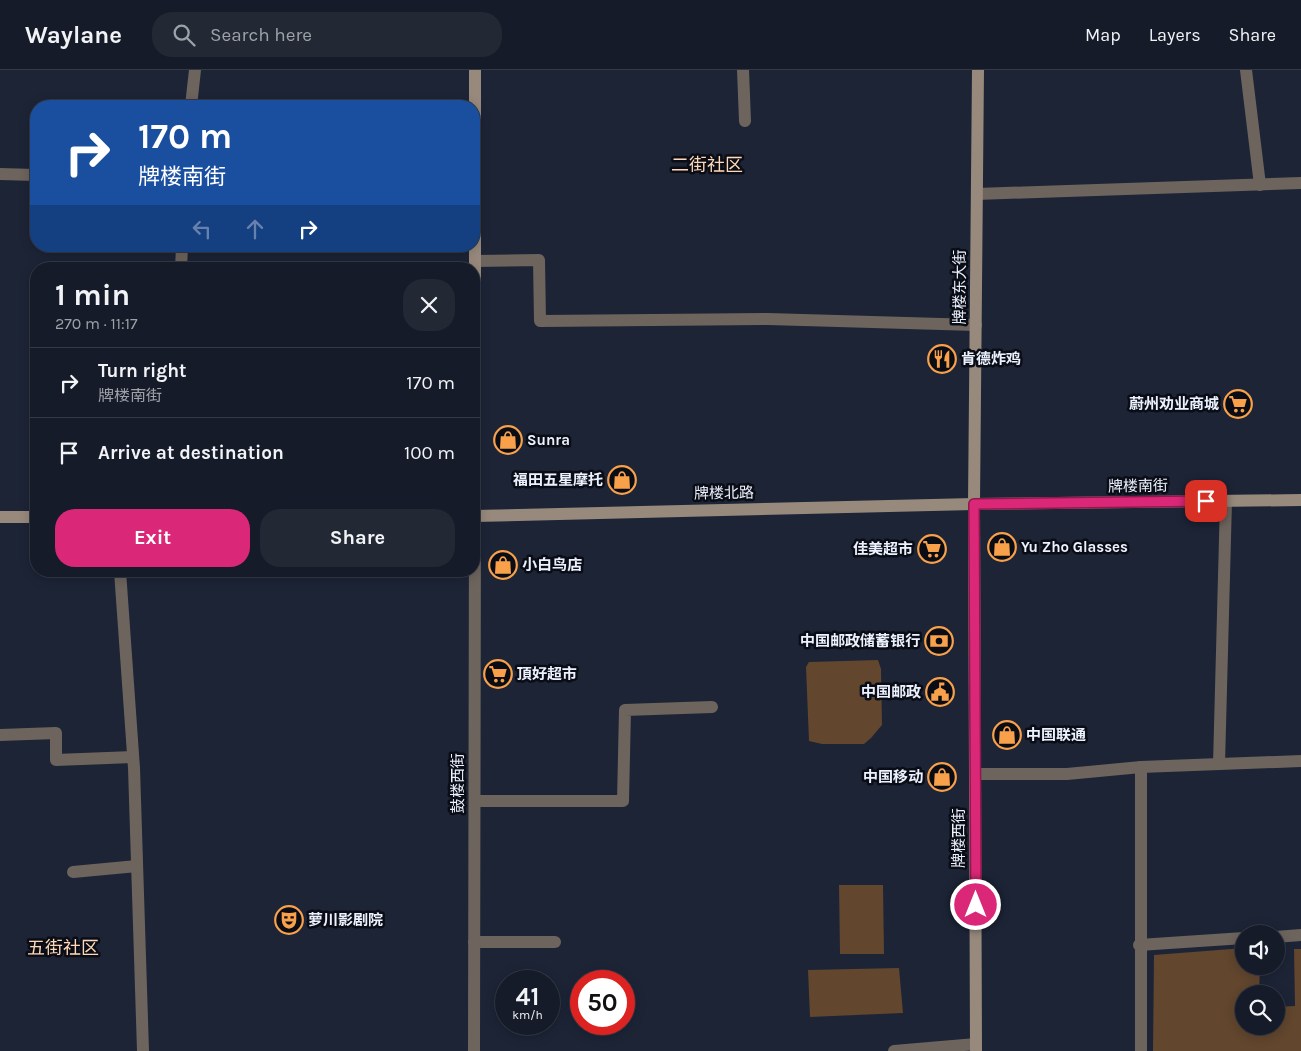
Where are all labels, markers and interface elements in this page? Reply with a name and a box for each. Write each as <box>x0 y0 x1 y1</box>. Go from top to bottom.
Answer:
search box <box>152 12 502 57</box>
text: Waylane <box>25 21 122 49</box>
icon: search <box>170 21 198 49</box>
text: Search here <box>210 24 312 46</box>
text: Map <box>1085 24 1121 46</box>
text: Layers <box>1149 24 1201 46</box>
text: Share <box>1229 24 1276 46</box>
text: 170 m <box>138 116 232 157</box>
icon: right <box>55 120 120 185</box>
district label: 二街社区 <box>671 154 743 176</box>
text: 牌楼南街 <box>138 164 226 190</box>
icon: left <box>188 215 216 243</box>
icon: ahead <box>241 215 269 243</box>
icon: right <box>294 215 322 243</box>
street label: 牌楼东大街 <box>951 249 969 325</box>
text: 1 min <box>55 277 130 313</box>
button: close <box>403 279 455 331</box>
text: 270 m · 11:17 <box>55 314 138 333</box>
restaurant icon: 肯德炸鸡 <box>927 344 957 374</box>
place label: 肯德炸鸡 <box>961 350 1021 368</box>
text: Turn right <box>98 360 187 382</box>
icon: right <box>55 369 83 397</box>
text: 170 m <box>406 372 455 394</box>
text: 牌楼南街 <box>98 386 162 405</box>
supermarket icon: 蔚州劝业商城 <box>1223 389 1253 419</box>
place label: 蔚州劝业商城 <box>1129 395 1219 413</box>
shop icon: Sunra <box>493 425 523 455</box>
place label: Sunra <box>527 431 570 449</box>
icon: arrive <box>55 439 83 467</box>
text: Arrive at destination <box>98 442 284 464</box>
text: 100 m <box>404 442 455 464</box>
shop icon: 福田五星摩托 <box>607 465 637 495</box>
place label: 福田五星摩托 <box>513 471 603 489</box>
street label: 牌楼南街 <box>1108 476 1168 496</box>
pin <box>1185 480 1227 522</box>
street label: 牌楼北路 <box>694 483 754 503</box>
icon: arrive <box>1192 487 1220 515</box>
button: Exit <box>55 509 250 567</box>
button: Share <box>260 509 455 567</box>
shop icon: Yu Zho Glasses <box>987 532 1017 562</box>
supermarket icon: 佳美超市 <box>917 534 947 564</box>
place label: Yu Zho Glasses <box>1021 538 1128 556</box>
place label: 佳美超市 <box>853 540 913 558</box>
shop icon: 小白鸟店 <box>488 550 518 580</box>
place label: 小白鸟店 <box>522 556 582 574</box>
bank icon: 中国邮政储蓄银行 <box>924 626 954 656</box>
place label: 中国邮政储蓄银行 <box>800 632 920 650</box>
supermarket icon: 頂好超市 <box>483 659 513 689</box>
place label: 頂好超市 <box>517 665 577 683</box>
public building icon: 中国邮政 <box>925 677 955 707</box>
place label: 中国邮政 <box>861 683 921 701</box>
shop icon: 中国联通 <box>992 720 1022 750</box>
place label: 中国联通 <box>1026 726 1086 744</box>
street label: 鼓楼西街 <box>449 753 467 813</box>
shop icon: 中国移动 <box>927 762 957 792</box>
place label: 中国移动 <box>863 768 923 786</box>
street label: 牌楼西街 <box>950 808 968 868</box>
position arrow <box>949 878 1001 930</box>
theatre icon: 萝川影剧院 <box>274 905 304 935</box>
place label: 萝川影剧院 <box>308 911 383 929</box>
map controls <box>1235 925 1285 1035</box>
button: sound <box>1235 925 1285 975</box>
district label: 五街社区 <box>27 937 99 959</box>
speed limit sign: 50 <box>570 970 635 1035</box>
text: 41 <box>516 982 539 1011</box>
button: search <box>1235 985 1285 1035</box>
text: km/h <box>512 1008 543 1022</box>

